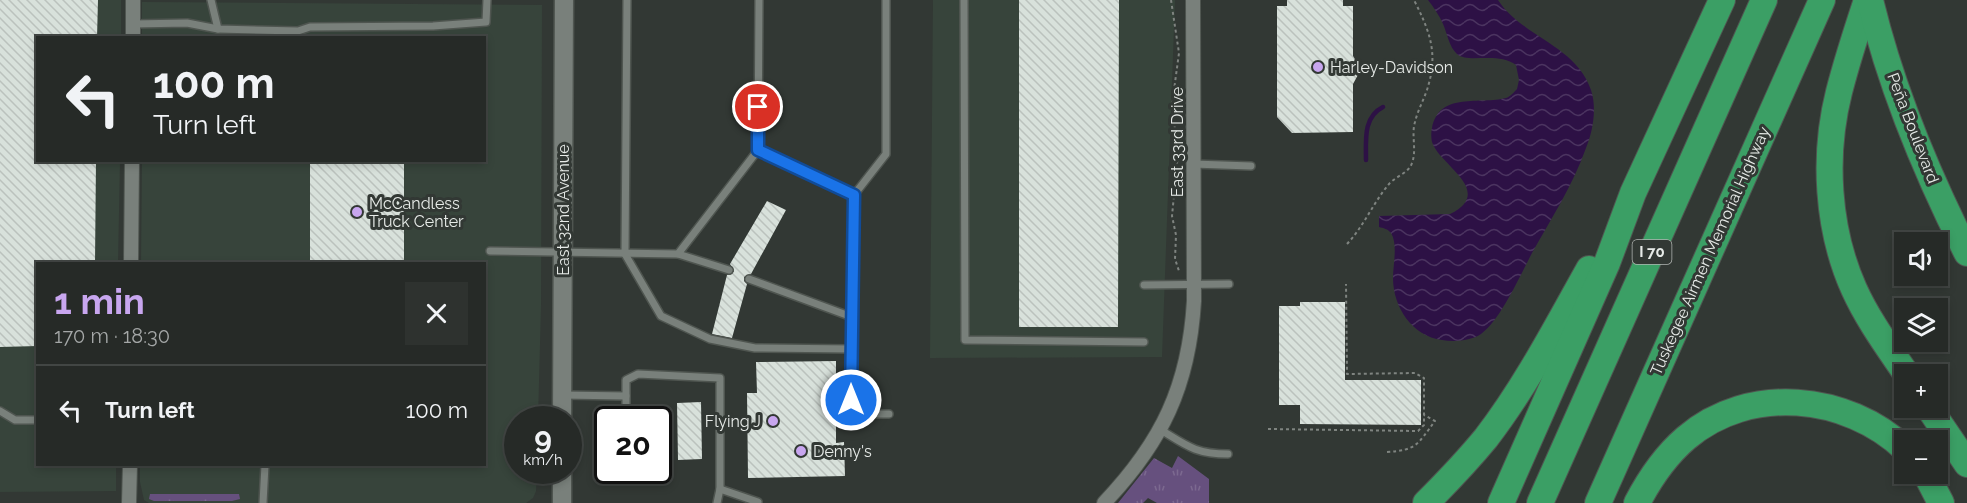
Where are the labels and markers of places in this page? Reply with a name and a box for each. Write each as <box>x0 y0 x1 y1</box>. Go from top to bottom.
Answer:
place label: Harley-Davidson <box>1330 58 1453 77</box>
marker: Harley-Davidson <box>1311 60 1325 74</box>
pin <box>732 81 783 132</box>
place label: McCandless Truck Center <box>369 194 464 231</box>
marker: McCandless Truck Center <box>350 205 364 219</box>
place label: Flying J <box>705 412 761 431</box>
marker: Flying J <box>766 414 780 428</box>
place label: Denny's <box>813 442 872 461</box>
marker: Denny's <box>794 444 808 458</box>

